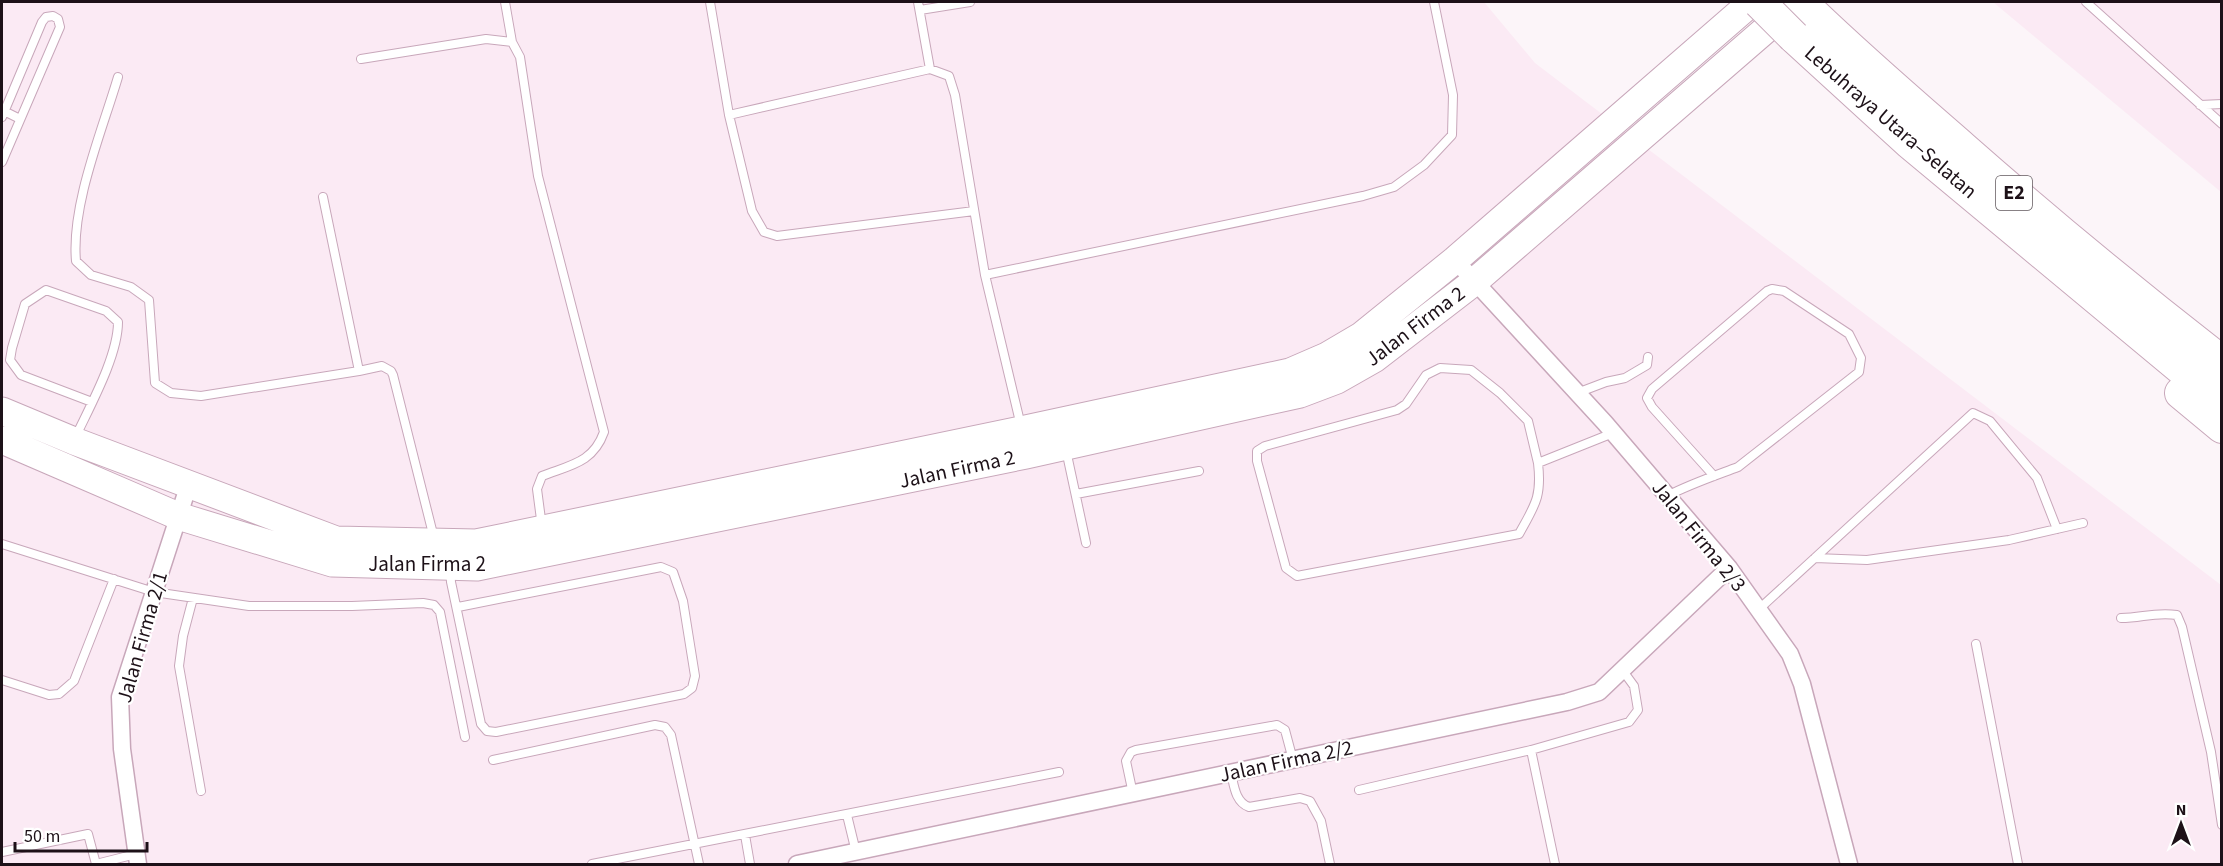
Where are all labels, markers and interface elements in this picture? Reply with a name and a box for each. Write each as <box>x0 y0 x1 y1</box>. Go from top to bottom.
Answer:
street label: Lebuhraya Utara–Selatan <box>1798 38 1984 206</box>
road number: E2 <box>1996 176 2032 210</box>
street label: Jalan Firma 2 <box>1359 279 1471 373</box>
street label: Jalan Firma 2 <box>896 442 1018 496</box>
street label: Jalan Firma 2/3 <box>1645 474 1753 598</box>
street label: Jalan Firma 2 <box>368 549 486 579</box>
street label: Jalan Firma 2/1 <box>109 568 175 706</box>
street label: Jalan Firma 2/2 <box>1217 732 1355 790</box>
north arrow <box>2151 794 2211 854</box>
text: N <box>2176 799 2186 821</box>
scale bar <box>15 815 147 853</box>
text: 50 m <box>24 824 60 849</box>

